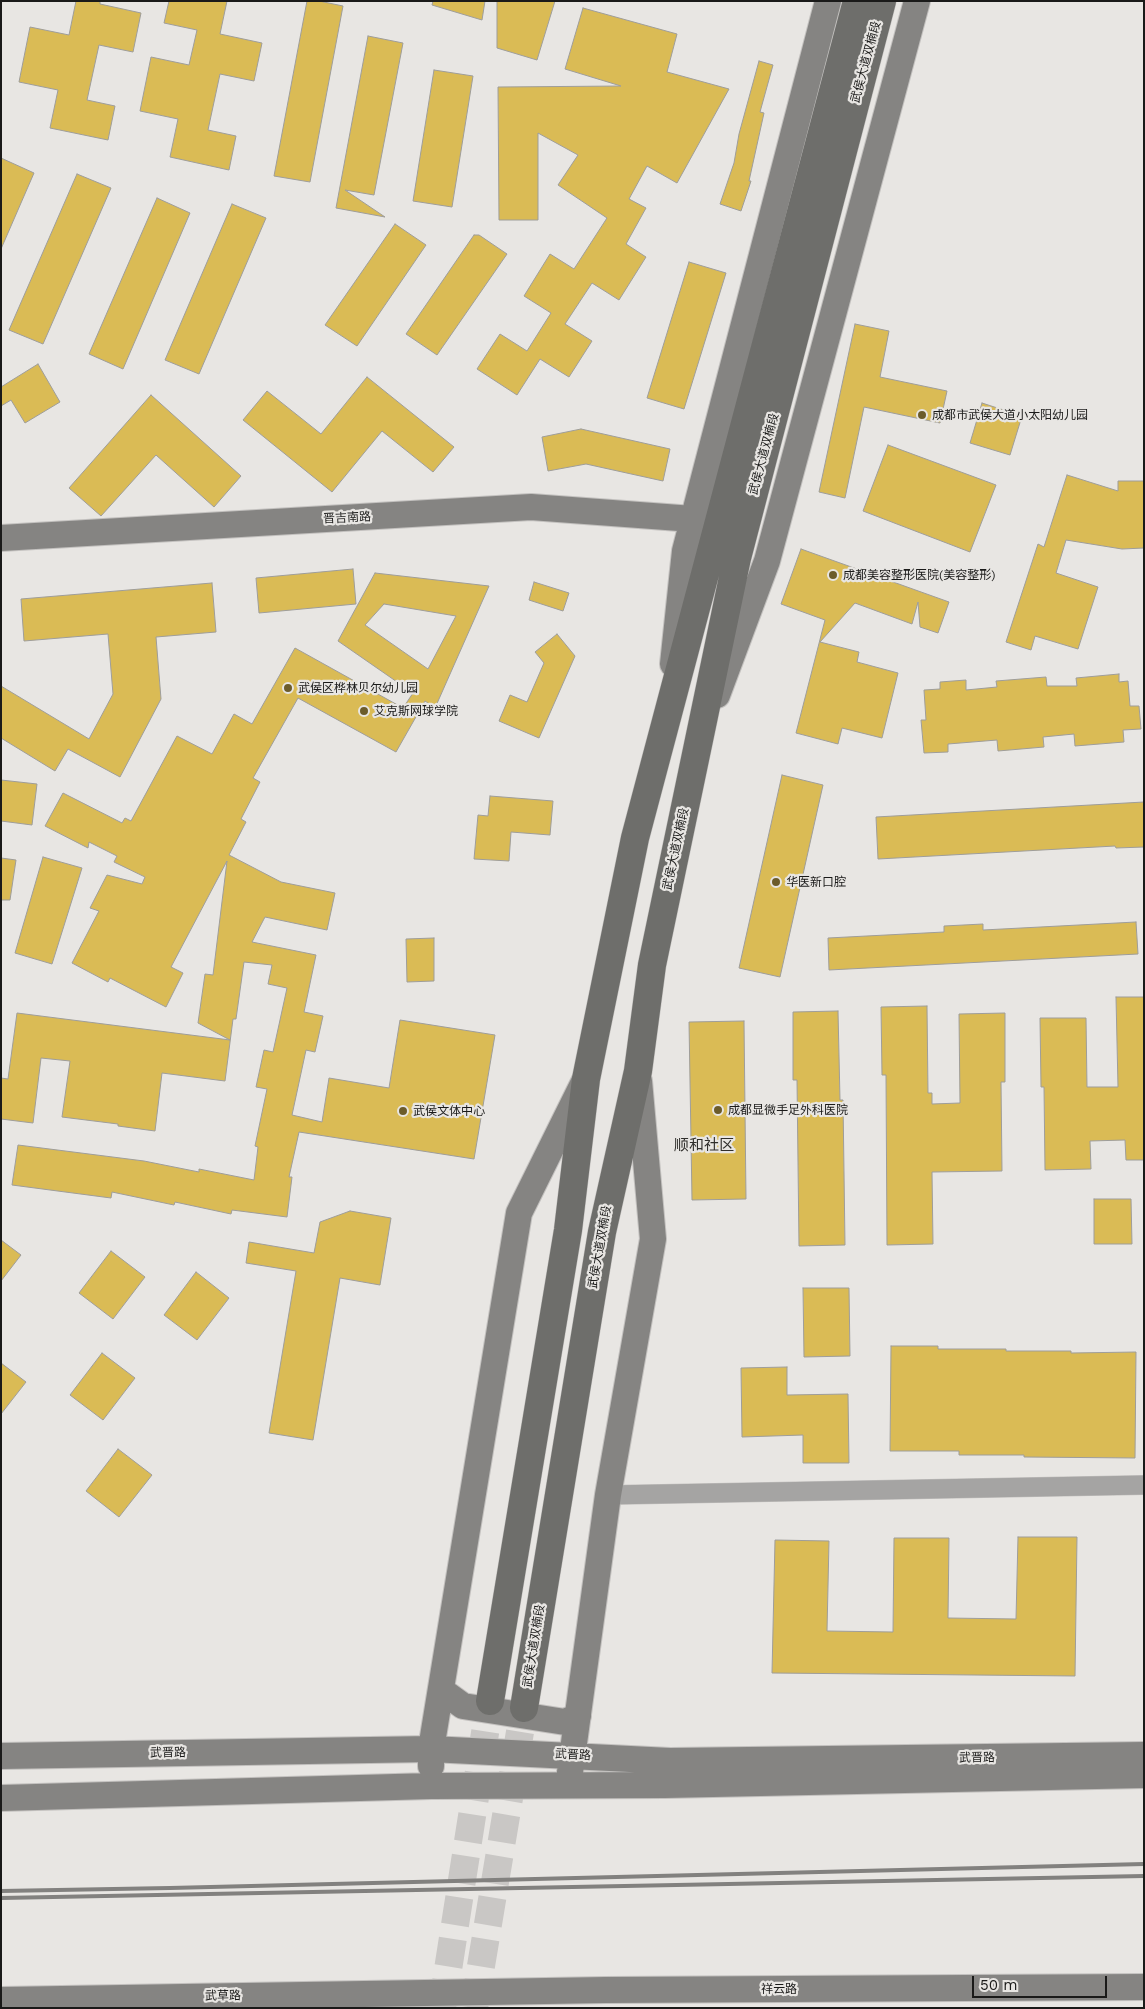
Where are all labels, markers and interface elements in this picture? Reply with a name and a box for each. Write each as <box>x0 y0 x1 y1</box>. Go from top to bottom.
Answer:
street label: 武侯大道双楠段 <box>848 20 884 104</box>
place label: 成都市武侯大道小太阳幼儿园 <box>932 408 1088 422</box>
marker: 成都市武侯大道小太阳幼儿园 <box>916 409 928 421</box>
street label: 武侯大道双楠段 <box>746 412 782 496</box>
street label: 晋吉南路 <box>323 510 371 526</box>
place label: 成都美容整形医院(美容整形) <box>843 568 995 582</box>
marker: 成都美容整形医院(美容整形) <box>827 569 839 581</box>
place label: 武侯区桦林贝尔幼儿园 <box>298 681 418 695</box>
marker: 武侯区桦林贝尔幼儿园 <box>282 682 294 694</box>
place label: 艾克斯网球学院 <box>374 704 458 718</box>
marker: 艾克斯网球学院 <box>358 705 370 717</box>
street label: 武侯大道双楠段 <box>660 806 692 892</box>
place label: 华医新口腔 <box>786 875 846 889</box>
marker: 华医新口腔 <box>770 876 782 888</box>
place label: 成都显微手足外科医院 <box>728 1103 848 1117</box>
place label: 武侯文体中心 <box>413 1104 485 1118</box>
marker: 成都显微手足外科医院 <box>712 1104 724 1116</box>
marker: 武侯文体中心 <box>397 1105 409 1117</box>
district label: 顺和社区 <box>674 1137 734 1155</box>
street label: 武侯大道双楠段 <box>586 1204 614 1290</box>
street label: 武侯大道双楠段 <box>520 1603 548 1689</box>
street label: 武晋路 <box>150 1745 186 1761</box>
street label: 武晋路 <box>555 1747 591 1763</box>
street label: 武晋路 <box>959 1750 995 1766</box>
scale bar <box>975 1966 1110 1998</box>
text: 50 m <box>980 1976 1017 1994</box>
street label: 祥云路 <box>761 1982 797 1996</box>
street label: 武草路 <box>205 1988 241 2004</box>

